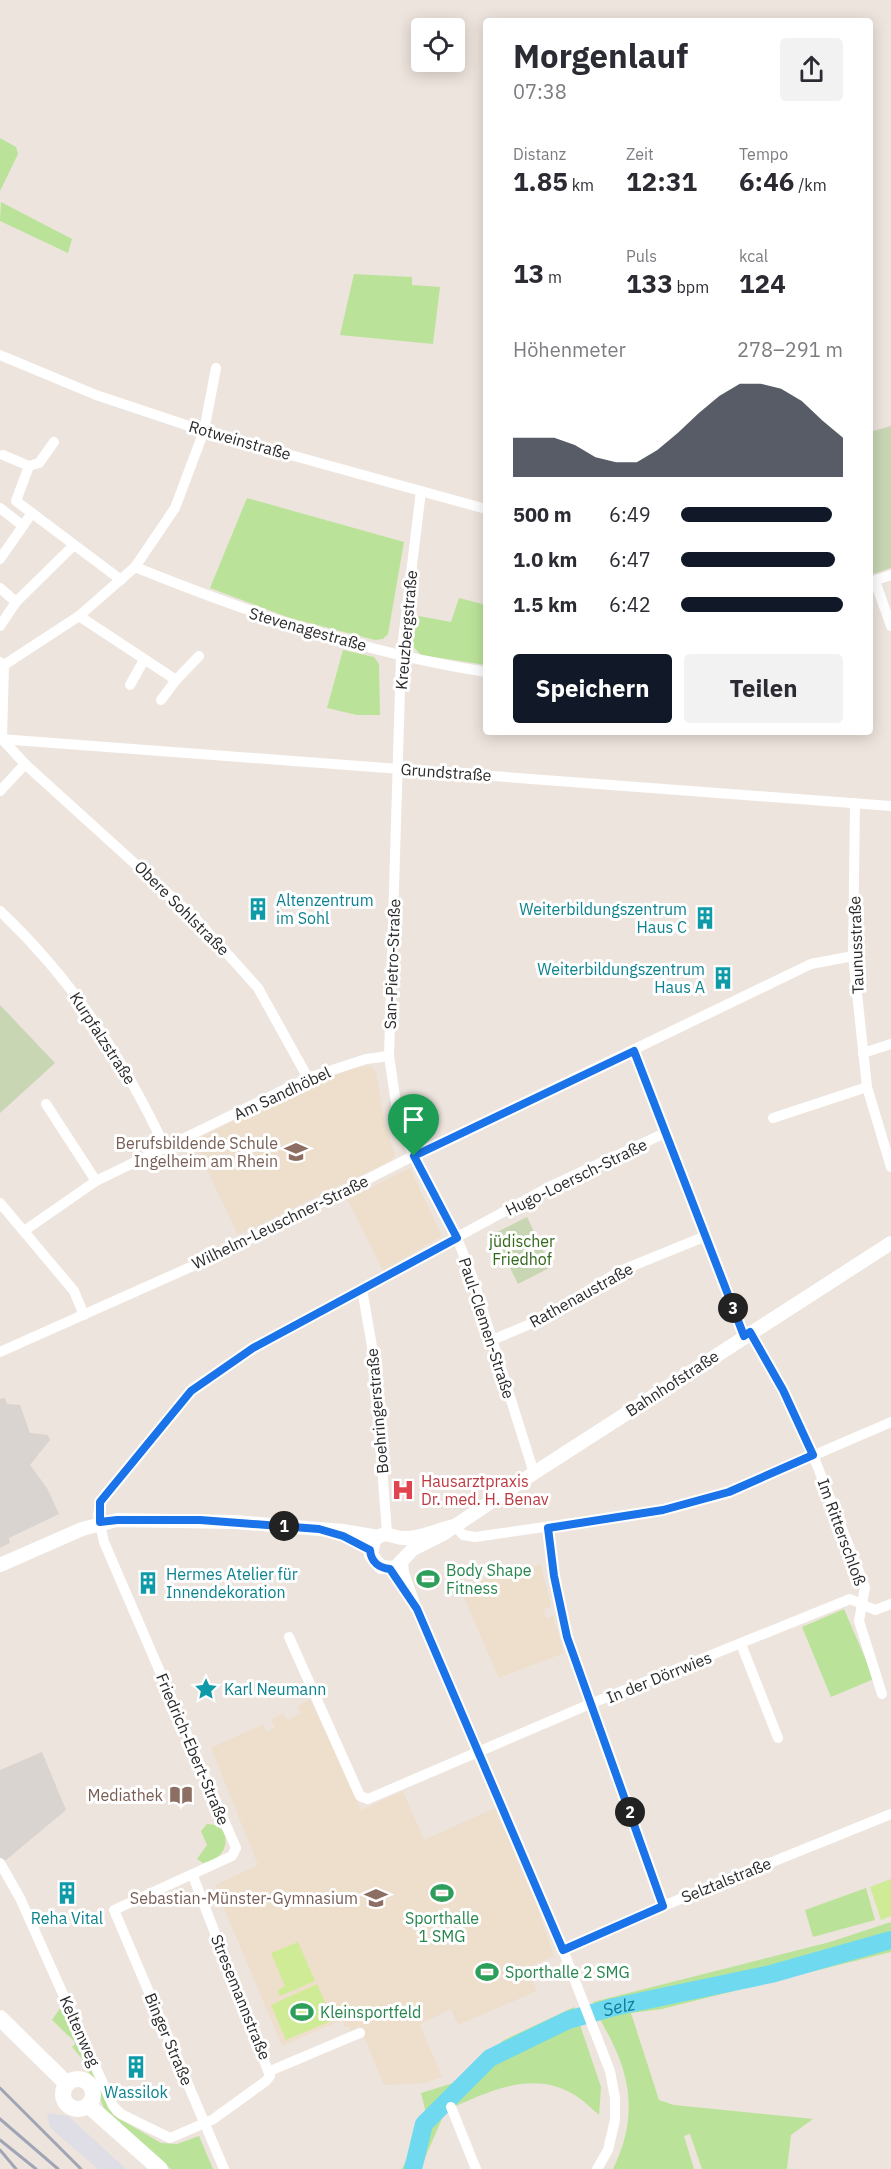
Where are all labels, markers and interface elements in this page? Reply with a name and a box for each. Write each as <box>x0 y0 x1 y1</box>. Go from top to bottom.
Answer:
map controls <box>411 18 465 72</box>
button: locate <box>411 18 465 72</box>
text: Morgenlauf <box>513 34 688 77</box>
button: share <box>780 38 843 101</box>
text: 07:38 <box>513 78 567 105</box>
text: Distanz <box>513 144 566 164</box>
text: Zeit <box>626 144 654 164</box>
text: Tempo <box>739 144 788 164</box>
text: 1.85 <box>513 164 568 198</box>
text: 12:31 <box>626 164 697 198</box>
text: 6:46 <box>739 164 794 198</box>
text: km <box>568 175 594 195</box>
text: /km <box>794 175 827 195</box>
text: Puls <box>626 246 657 266</box>
text: kcal <box>739 246 768 266</box>
text: 13 <box>513 256 544 290</box>
text: 133 <box>626 266 673 300</box>
text: 124 <box>739 266 786 300</box>
text: m <box>544 267 562 287</box>
text: bpm <box>673 277 709 297</box>
text: Höhenmeter <box>513 336 626 363</box>
text: 278–291 m <box>737 336 843 363</box>
street label: Rotweinstraße <box>187 416 294 464</box>
text: 500 m <box>513 501 572 528</box>
text: 6:49 <box>609 501 651 528</box>
text: 1.0 km <box>513 546 577 573</box>
text: 6:47 <box>609 546 651 573</box>
street label: Kreuzbergstraße <box>391 569 421 691</box>
text: 1.5 km <box>513 591 577 618</box>
text: 6:42 <box>609 591 651 618</box>
street label: Stevenagestraße <box>247 603 369 655</box>
button: Speichern <box>513 654 672 723</box>
button: Teilen <box>684 654 843 723</box>
street label: Grundstraße <box>400 759 492 785</box>
street label: Obere Sohlstraße <box>130 856 234 960</box>
place label: Altenzentrum im Sohl <box>276 890 374 928</box>
street label: Taunusstraße <box>844 895 868 994</box>
building icon: Altenzentrum im Sohl <box>245 896 271 922</box>
street label: San-Pietro-Straße <box>380 898 404 1030</box>
place label: Weiterbildungszentrum Haus C <box>519 899 687 937</box>
building icon: Weiterbildungszentrum Haus C <box>692 905 718 931</box>
place label: Weiterbildungszentrum Haus A <box>537 959 705 997</box>
building icon: Weiterbildungszentrum Haus A <box>710 965 736 991</box>
street label: Kurpfalzstraße <box>66 988 140 1088</box>
street label: Am Sandhöbel <box>230 1062 334 1124</box>
pin <box>388 1094 439 1156</box>
icon: arrive <box>397 1103 430 1136</box>
place label: Berufsbildende Schule Ingelheim am Rhein <box>116 1133 278 1171</box>
street label: Hugo-Loersch-Straße <box>502 1134 650 1220</box>
school or university icon: Berufsbildende Schule Ingelheim am Rhein <box>283 1139 309 1165</box>
street label: Wilhelm-Leuschner-Straße <box>189 1170 372 1273</box>
park label: jüdischer Friedhof <box>489 1231 555 1269</box>
street label: Paul-Clemen-Straße <box>455 1255 519 1401</box>
street label: Rathenaustraße <box>526 1258 637 1332</box>
pin: 3 <box>718 1293 748 1323</box>
text: 3 <box>728 1298 738 1318</box>
street label: Bahnhofstraße <box>622 1345 722 1421</box>
street label: Boehringerstraße <box>362 1347 392 1475</box>
place label: Hausarztpraxis Dr. med. H. Benav <box>421 1471 549 1509</box>
street label: Im Ritterschloß <box>813 1476 871 1588</box>
hospital icon: Hausarztpraxis Dr. med. H. Benav <box>390 1477 416 1503</box>
pin: 1 <box>269 1511 299 1541</box>
text: 1 <box>279 1516 289 1536</box>
place label: Body Shape Fitness <box>446 1560 532 1598</box>
place label: Hermes Atelier für Innendekoration <box>166 1564 298 1602</box>
sports icon: Body Shape Fitness <box>415 1566 441 1592</box>
building icon: Hermes Atelier für Innendekoration <box>135 1570 161 1596</box>
street label: In der Dörrwies <box>604 1647 714 1707</box>
street label: Friedrich-Ebert-Straße <box>152 1670 234 1828</box>
place icon: Karl Neumann <box>193 1676 219 1702</box>
place label: Karl Neumann <box>224 1679 326 1699</box>
library icon: Mediathek <box>168 1782 194 1808</box>
place label: Mediathek <box>87 1785 164 1805</box>
pin: 2 <box>615 1797 645 1827</box>
text: 2 <box>625 1802 635 1822</box>
street label: Selztalstraße <box>678 1853 774 1907</box>
building icon: Reha Vital <box>54 1880 80 1906</box>
sports icon: Sporthalle 1 SMG <box>429 1880 455 1906</box>
school or university icon: Sebastian-Münster-Gymnasium <box>363 1885 389 1911</box>
place label: Sebastian-Münster-Gymnasium <box>130 1888 358 1908</box>
place label: Reha Vital <box>31 1908 103 1928</box>
place label: Sporthalle 1 SMG <box>405 1908 479 1946</box>
street label: Stresemannstraße <box>207 1931 275 2063</box>
sports icon: Sporthalle 2 SMG <box>474 1959 500 1985</box>
place label: Sporthalle 2 SMG <box>505 1962 630 1982</box>
street label: Binger Straße <box>141 1990 198 2088</box>
water label: Selz <box>600 1991 638 2021</box>
street label: Keltenweg <box>55 1992 105 2070</box>
sports icon: Kleinsportfeld <box>289 1999 315 2025</box>
place label: Kleinsportfeld <box>320 2002 421 2022</box>
building icon: Wassilok <box>123 2054 149 2080</box>
place label: Wassilok <box>104 2082 169 2102</box>

